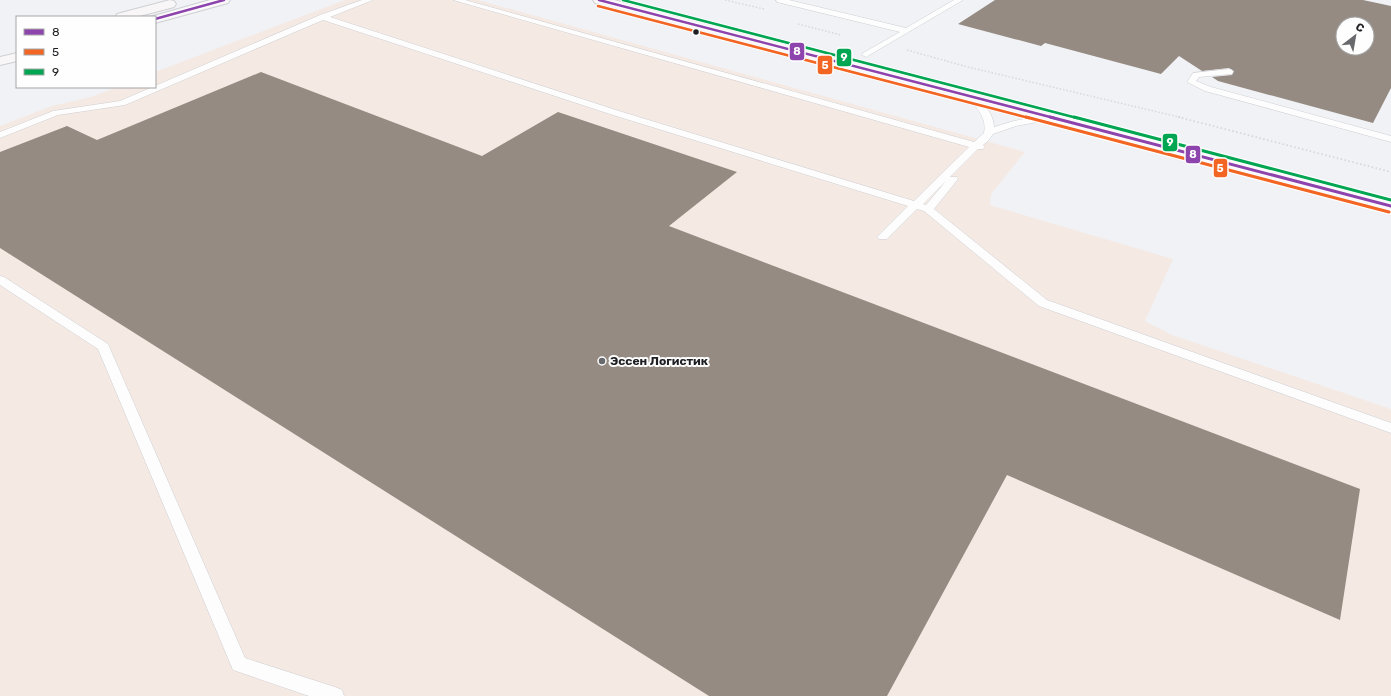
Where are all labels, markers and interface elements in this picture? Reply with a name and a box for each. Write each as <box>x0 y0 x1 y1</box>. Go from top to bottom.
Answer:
legend <box>16 16 156 88</box>
north arrow <box>1335 16 1375 56</box>
text: С <box>1353 20 1367 36</box>
text: 8 <box>52 25 60 39</box>
unlabelled marker <box>691 27 701 37</box>
line badge: 8 <box>789 42 805 61</box>
text: 5 <box>52 45 59 59</box>
text: 8 <box>793 45 801 58</box>
line badge: 9 <box>836 48 852 67</box>
text: 9 <box>840 51 848 64</box>
line badge: 5 <box>817 55 833 75</box>
text: 5 <box>821 59 829 72</box>
text: 9 <box>52 65 59 79</box>
line badge: 9 <box>1162 133 1178 152</box>
text: 9 <box>1166 136 1174 149</box>
line badge: 8 <box>1185 145 1201 164</box>
text: 8 <box>1189 148 1197 161</box>
line badge: 5 <box>1213 158 1228 178</box>
text: 5 <box>1216 162 1224 175</box>
place label: Эссен Логистик <box>610 354 709 368</box>
marker: Эссен Логистик <box>597 356 607 366</box>

